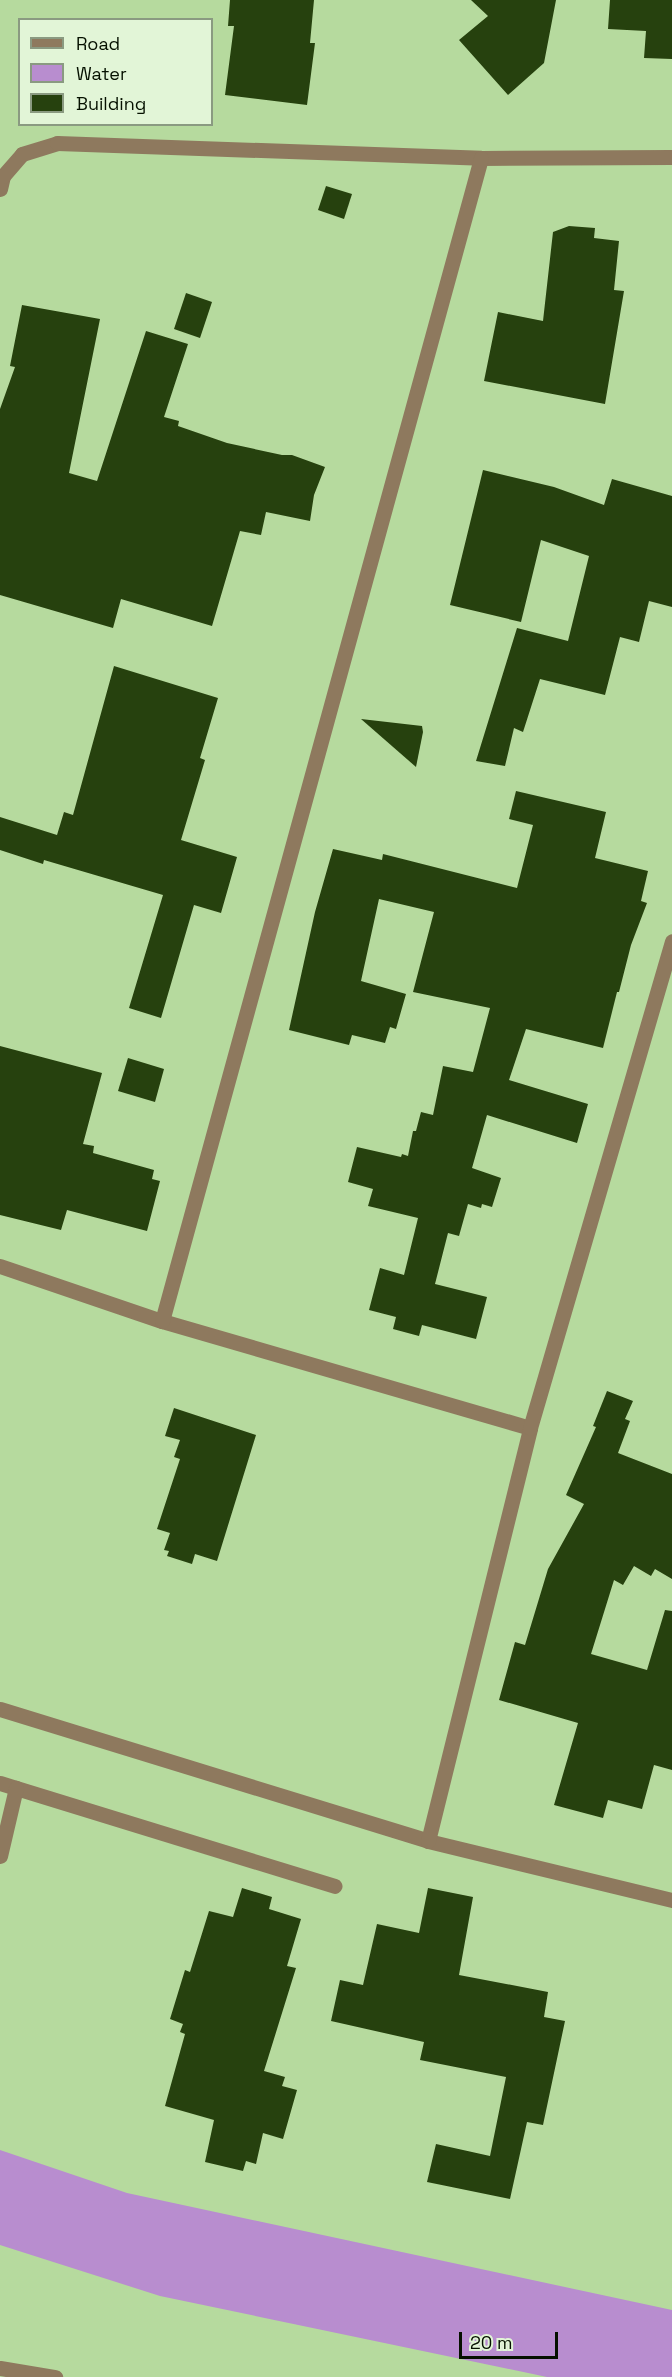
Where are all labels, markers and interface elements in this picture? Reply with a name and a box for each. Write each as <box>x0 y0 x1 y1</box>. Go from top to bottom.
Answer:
legend <box>18 18 213 126</box>
text: Road <box>76 32 120 55</box>
text: Water <box>76 62 127 85</box>
text: Building <box>76 92 146 115</box>
scale bar <box>462 2320 561 2358</box>
text: 20 m <box>470 2331 513 2354</box>

